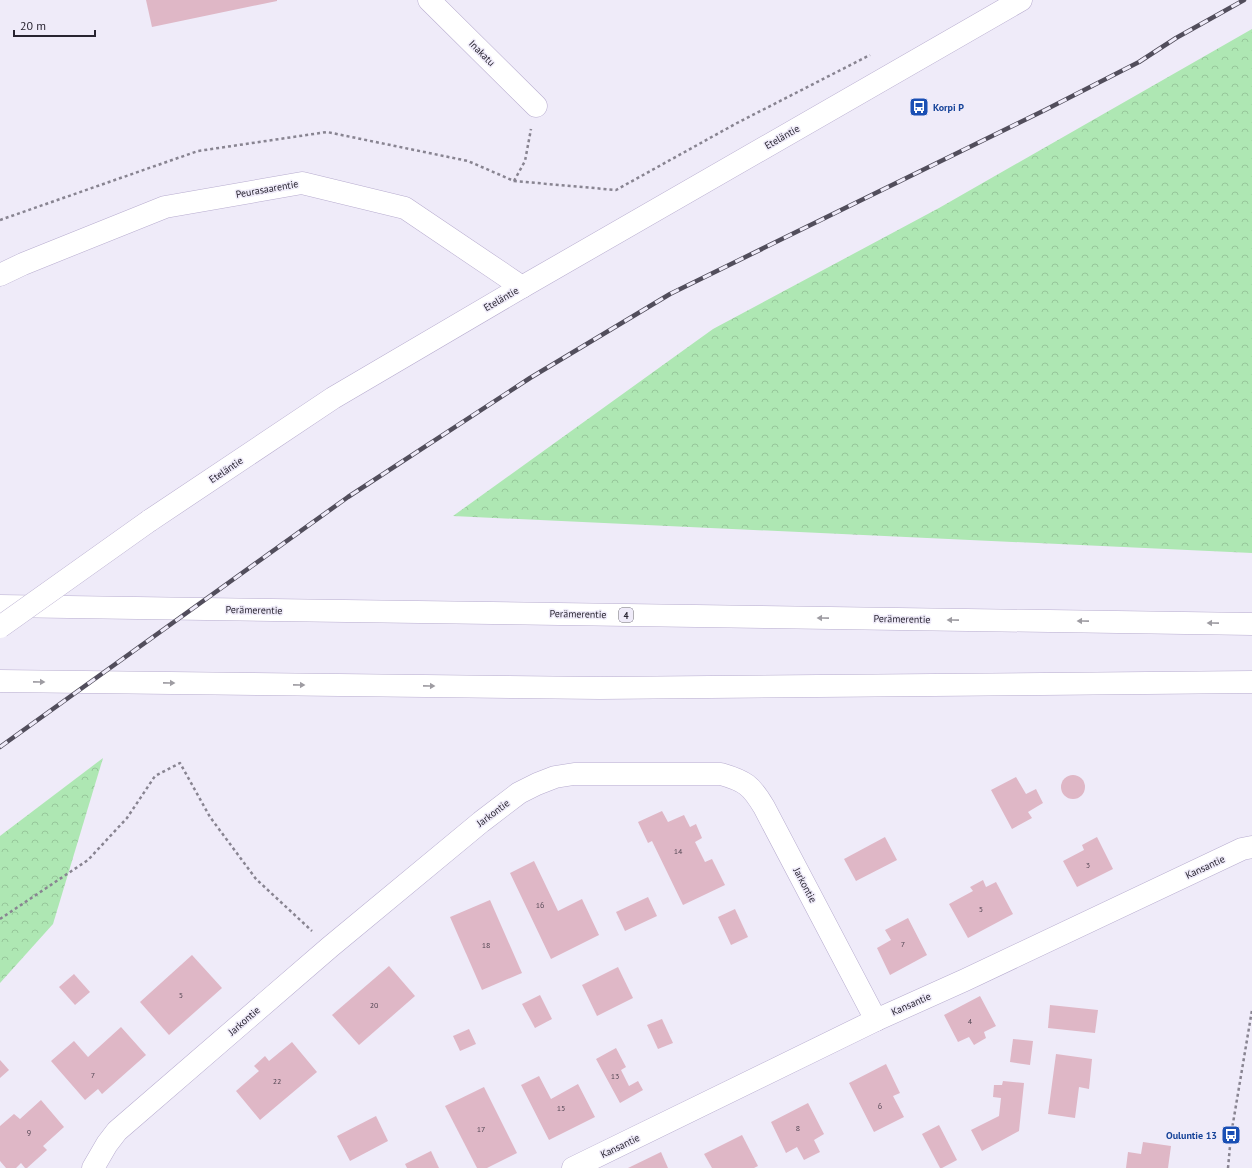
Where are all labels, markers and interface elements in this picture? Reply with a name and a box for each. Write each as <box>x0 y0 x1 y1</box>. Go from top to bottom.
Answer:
scale bar <box>14 12 95 38</box>
text: 20 m <box>20 18 46 33</box>
street label: Inakatu <box>466 37 498 69</box>
bus stop icon: Korpi P <box>908 96 930 118</box>
place label: Korpi P <box>933 101 964 114</box>
street label: Eteläntie <box>762 122 802 152</box>
street label: Peurasaarentie <box>235 177 299 201</box>
street label: Eteläntie <box>481 284 521 314</box>
street label: Eteläntie <box>207 454 245 486</box>
street label: Perämerentie <box>225 603 283 617</box>
street label: Perämerentie <box>549 607 607 621</box>
road number: 4 <box>619 608 633 622</box>
street label: Perämerentie <box>873 612 931 626</box>
one-way arrow <box>816 615 829 621</box>
one-way arrow <box>947 616 959 623</box>
one-way arrow <box>1076 618 1089 624</box>
one-way arrow <box>1206 620 1219 626</box>
one-way arrow <box>33 679 46 685</box>
one-way arrow <box>163 680 176 686</box>
one-way arrow <box>293 682 306 688</box>
one-way arrow <box>423 683 435 690</box>
street label: Jarkontie <box>473 796 512 830</box>
house number: 14 <box>674 846 683 856</box>
street label: Kansantie <box>1183 852 1227 882</box>
house number: 3 <box>1086 860 1090 870</box>
street label: Jarkontie <box>790 864 820 905</box>
house number: 16 <box>536 900 544 910</box>
house number: 5 <box>979 904 983 914</box>
house number: 7 <box>901 939 905 949</box>
house number: 18 <box>482 940 490 950</box>
house number: 5 <box>179 990 183 1000</box>
street label: Kansantie <box>889 990 933 1018</box>
house number: 20 <box>370 1000 379 1010</box>
street label: Jarkontie <box>225 1004 263 1039</box>
house number: 4 <box>968 1016 973 1026</box>
house number: 7 <box>91 1070 95 1080</box>
house number: 13 <box>611 1071 619 1081</box>
house number: 22 <box>273 1076 281 1086</box>
house number: 6 <box>878 1101 882 1111</box>
house number: 15 <box>557 1103 565 1113</box>
house number: 8 <box>796 1123 800 1133</box>
house number: 17 <box>477 1124 485 1134</box>
bus stop icon: Ouluntie 13 <box>1220 1124 1242 1146</box>
house number: 9 <box>27 1127 31 1137</box>
place label: Ouluntie 13 <box>1166 1129 1217 1142</box>
street label: Kansantie <box>598 1131 642 1161</box>

